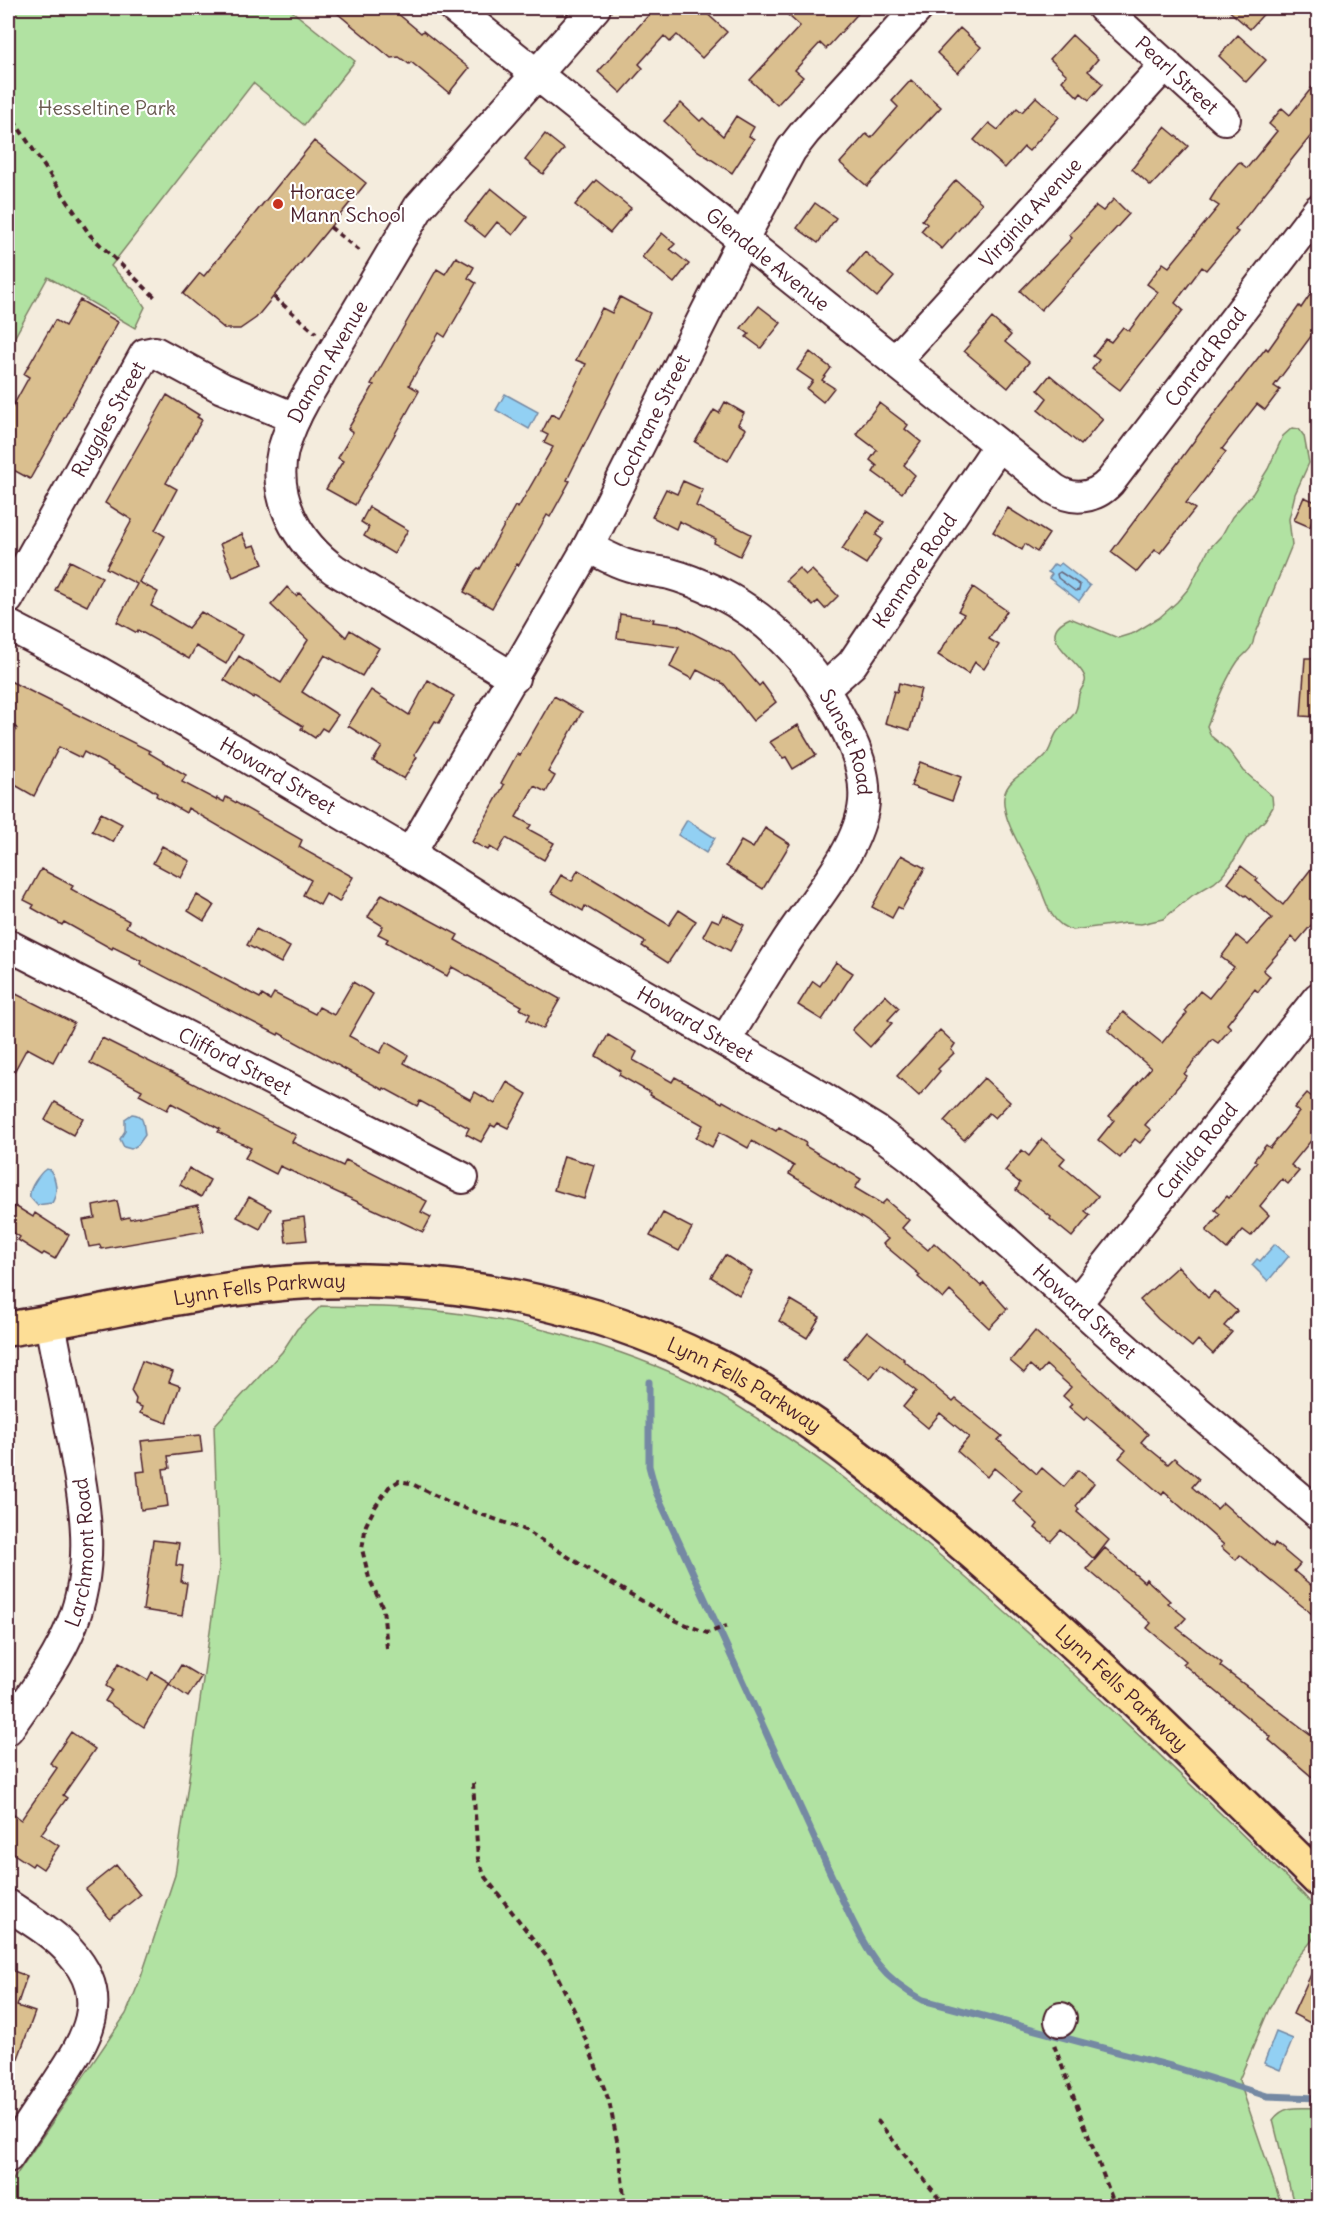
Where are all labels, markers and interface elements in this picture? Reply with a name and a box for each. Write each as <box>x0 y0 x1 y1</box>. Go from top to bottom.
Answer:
street label: Pearl Street <box>1130 31 1224 119</box>
park label: Hesseltine Park <box>38 95 176 120</box>
street label: Virginia Avenue <box>974 152 1087 272</box>
place label: Horace Mann School <box>290 179 405 227</box>
marker: Horace Mann School <box>271 197 285 211</box>
street label: Glendale Avenue <box>701 202 835 316</box>
street label: Damon Avenue <box>282 296 373 427</box>
street label: Conrad Road <box>1159 302 1251 411</box>
street label: Cochrane Street <box>607 350 695 491</box>
street label: Ruggles Street <box>66 356 151 481</box>
street label: Kenmore Road <box>867 508 962 633</box>
street label: Sunset Road <box>814 684 877 796</box>
street label: Howard Street <box>215 731 341 819</box>
street label: Howard Street <box>633 980 759 1067</box>
street label: Clifford Street <box>174 1021 296 1100</box>
street label: Carlida Road <box>1151 1097 1243 1204</box>
street label: Howard Street <box>1028 1258 1142 1364</box>
street label: Lynn Fells Parkway <box>171 1268 346 1310</box>
street label: Lynn Fells Parkway <box>663 1331 826 1438</box>
street label: Larchmont Road <box>59 1476 98 1631</box>
street label: Lynn Fells Parkway <box>1050 1619 1194 1756</box>

